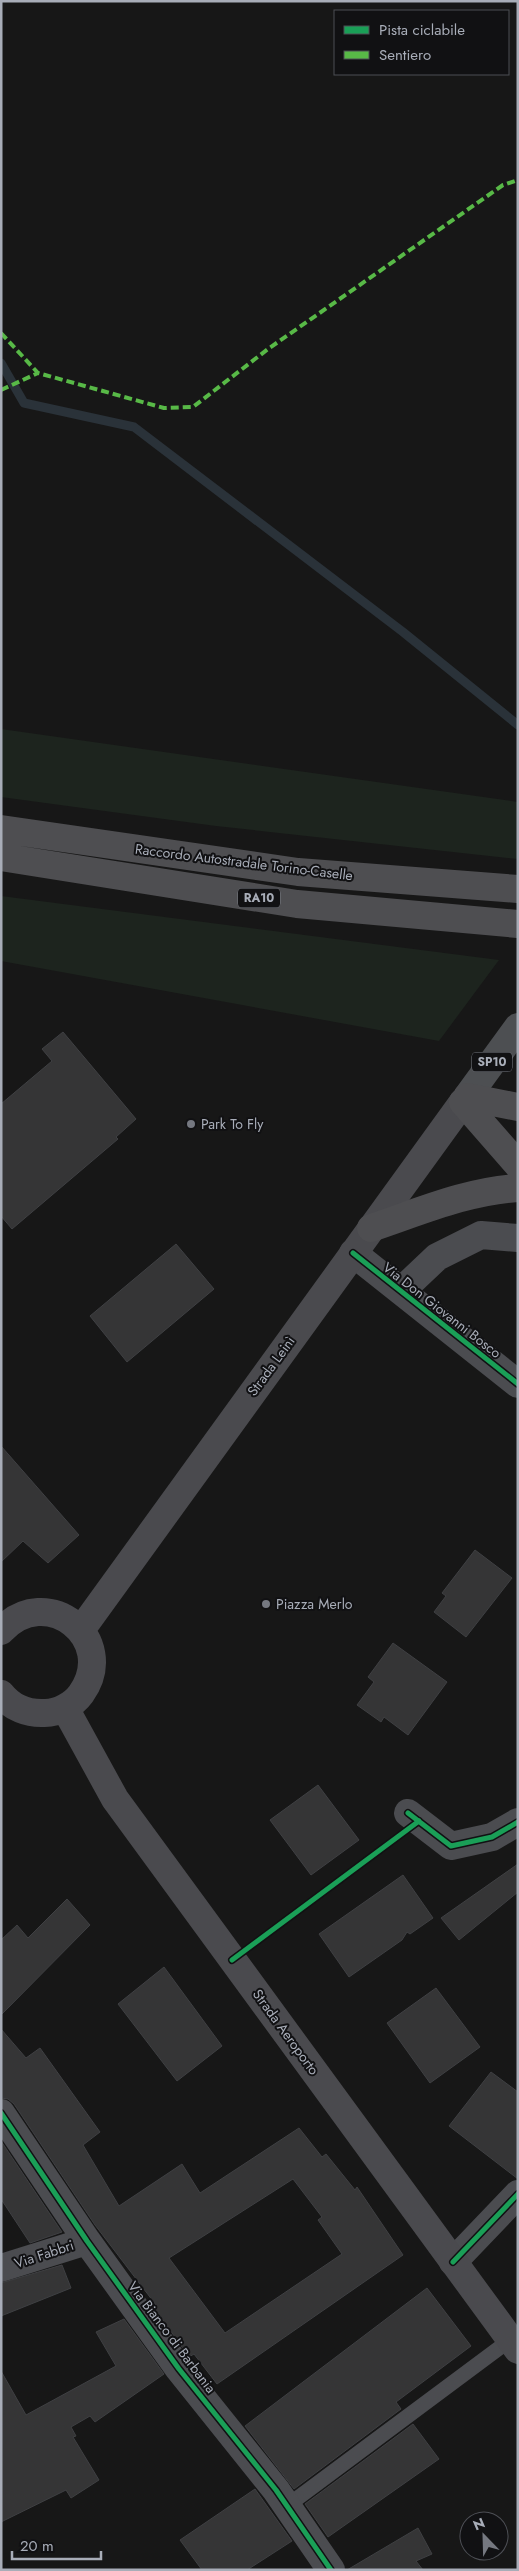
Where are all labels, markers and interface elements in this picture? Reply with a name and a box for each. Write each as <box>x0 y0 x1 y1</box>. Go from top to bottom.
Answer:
legend <box>334 10 509 75</box>
text: Pista ciclabile <box>379 19 465 41</box>
text: Sentiero <box>379 44 431 66</box>
street label: Raccordo Autostradale Torino-Caselle <box>134 839 354 885</box>
road number: RA10 <box>238 888 280 908</box>
road number: SP10 <box>472 1052 512 1072</box>
place label: Park To Fly <box>201 1114 264 1134</box>
marker: Park To Fly <box>185 1118 197 1130</box>
street label: Via Don Giovanni Bosco <box>379 1257 506 1363</box>
street label: Strada Leinì <box>242 1332 300 1400</box>
place label: Piazza Merlo <box>276 1594 353 1614</box>
marker: Piazza Merlo <box>260 1598 272 1610</box>
street label: Strada Aeroporto <box>248 1985 324 2079</box>
street label: Via Fabbri <box>12 2235 76 2273</box>
street label: Via Bianco di Barbania <box>123 2277 221 2397</box>
north arrow <box>459 2511 509 2561</box>
text: N <box>470 2513 488 2535</box>
scale bar <box>12 2528 101 2560</box>
text: 20 m <box>20 2535 54 2557</box>

